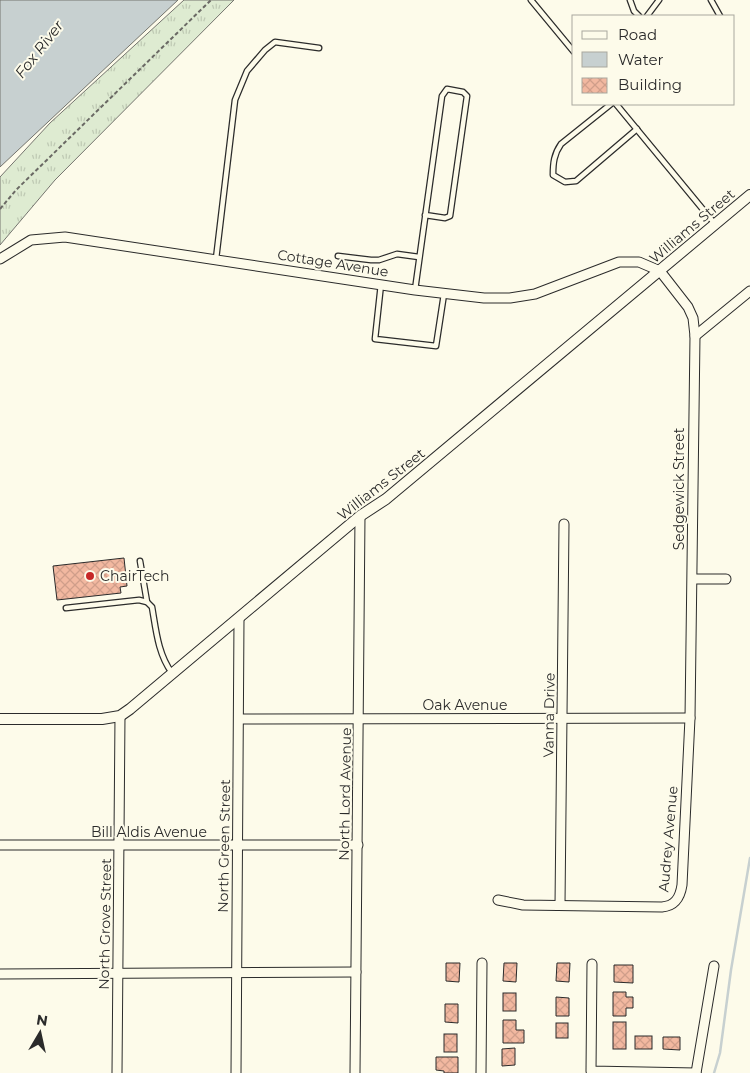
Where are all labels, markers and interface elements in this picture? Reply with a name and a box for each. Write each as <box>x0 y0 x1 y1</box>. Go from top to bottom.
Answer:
legend <box>572 15 735 105</box>
water label: Fox River <box>11 16 68 82</box>
text: Road <box>618 25 657 44</box>
text: Water <box>618 50 664 69</box>
text: Building <box>618 75 682 94</box>
street label: Williams Street <box>645 185 739 267</box>
street label: Cottage Avenue <box>276 245 390 281</box>
street label: Sedgewick Street <box>670 427 688 550</box>
street label: Williams Street <box>334 444 429 524</box>
place label: ChairTech <box>100 567 169 585</box>
marker: ChairTech <box>84 570 96 582</box>
street label: Vanna Drive <box>539 672 559 758</box>
street label: Oak Avenue <box>423 696 507 714</box>
street label: North Lord Avenue <box>335 727 355 861</box>
street label: North Green Street <box>214 779 234 913</box>
street label: Audrey Avenue <box>654 785 682 893</box>
street label: Bill Aldis Avenue <box>91 823 207 841</box>
street label: North Grove Street <box>95 858 115 990</box>
north arrow <box>15 1008 65 1058</box>
text: N <box>35 1010 49 1030</box>

